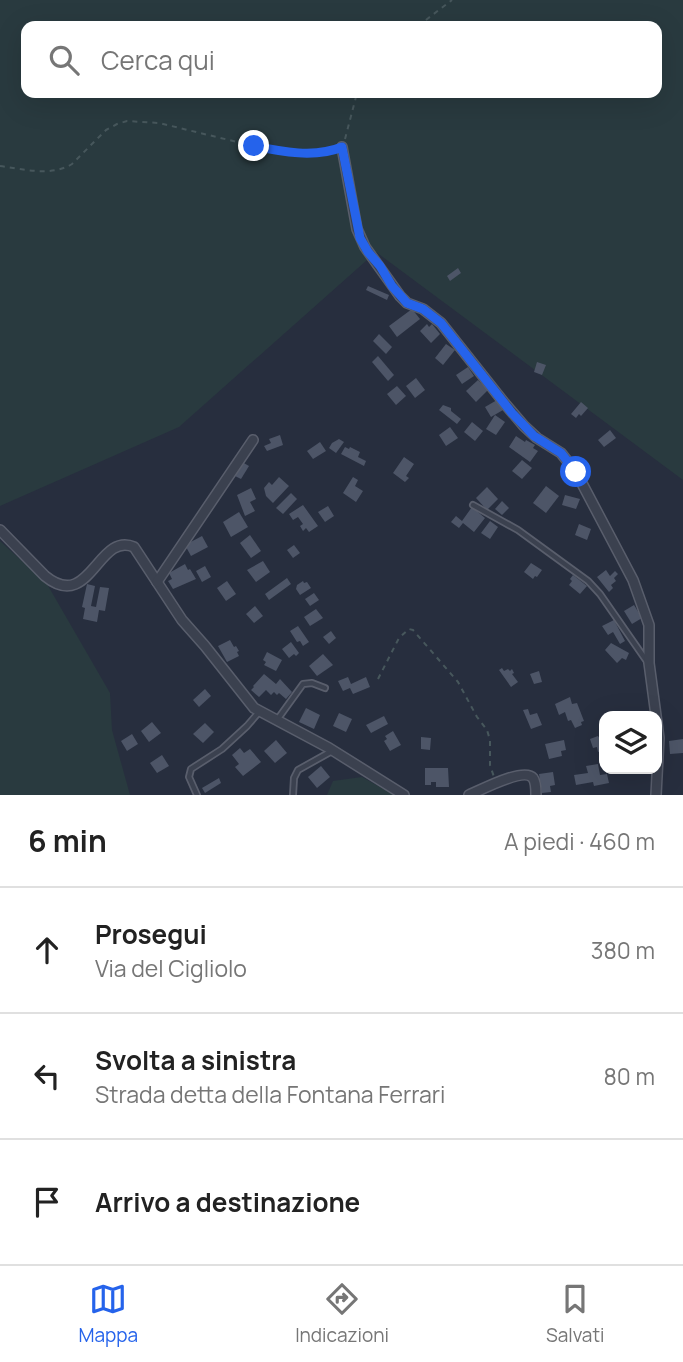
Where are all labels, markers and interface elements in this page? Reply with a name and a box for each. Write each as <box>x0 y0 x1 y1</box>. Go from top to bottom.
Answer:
search box <box>21 21 662 98</box>
icon: search <box>45 41 83 79</box>
text: Cerca qui <box>101 42 215 78</box>
route end <box>238 130 269 161</box>
route start <box>560 456 591 487</box>
map controls <box>599 711 662 774</box>
button: layers <box>599 711 662 774</box>
text: 6 min <box>28 820 107 861</box>
text: A piedi · 460 m <box>504 825 655 857</box>
text: Prosegui <box>95 916 207 952</box>
icon: ahead <box>28 931 66 969</box>
text: 380 m <box>591 934 655 966</box>
text: Via del Cigliolo <box>95 952 247 984</box>
text: Svolta a sinistra <box>95 1042 296 1078</box>
icon: left <box>28 1057 66 1095</box>
text: 80 m <box>604 1060 655 1092</box>
text: Strada detta della Fontana Ferrari <box>95 1078 445 1110</box>
icon: arrive <box>28 1183 66 1221</box>
text: Arrivo a destinazione <box>95 1184 360 1220</box>
tab: Mappa <box>79 1280 138 1348</box>
tab: Indicazioni <box>295 1280 389 1348</box>
tab: Salvati <box>546 1280 604 1348</box>

